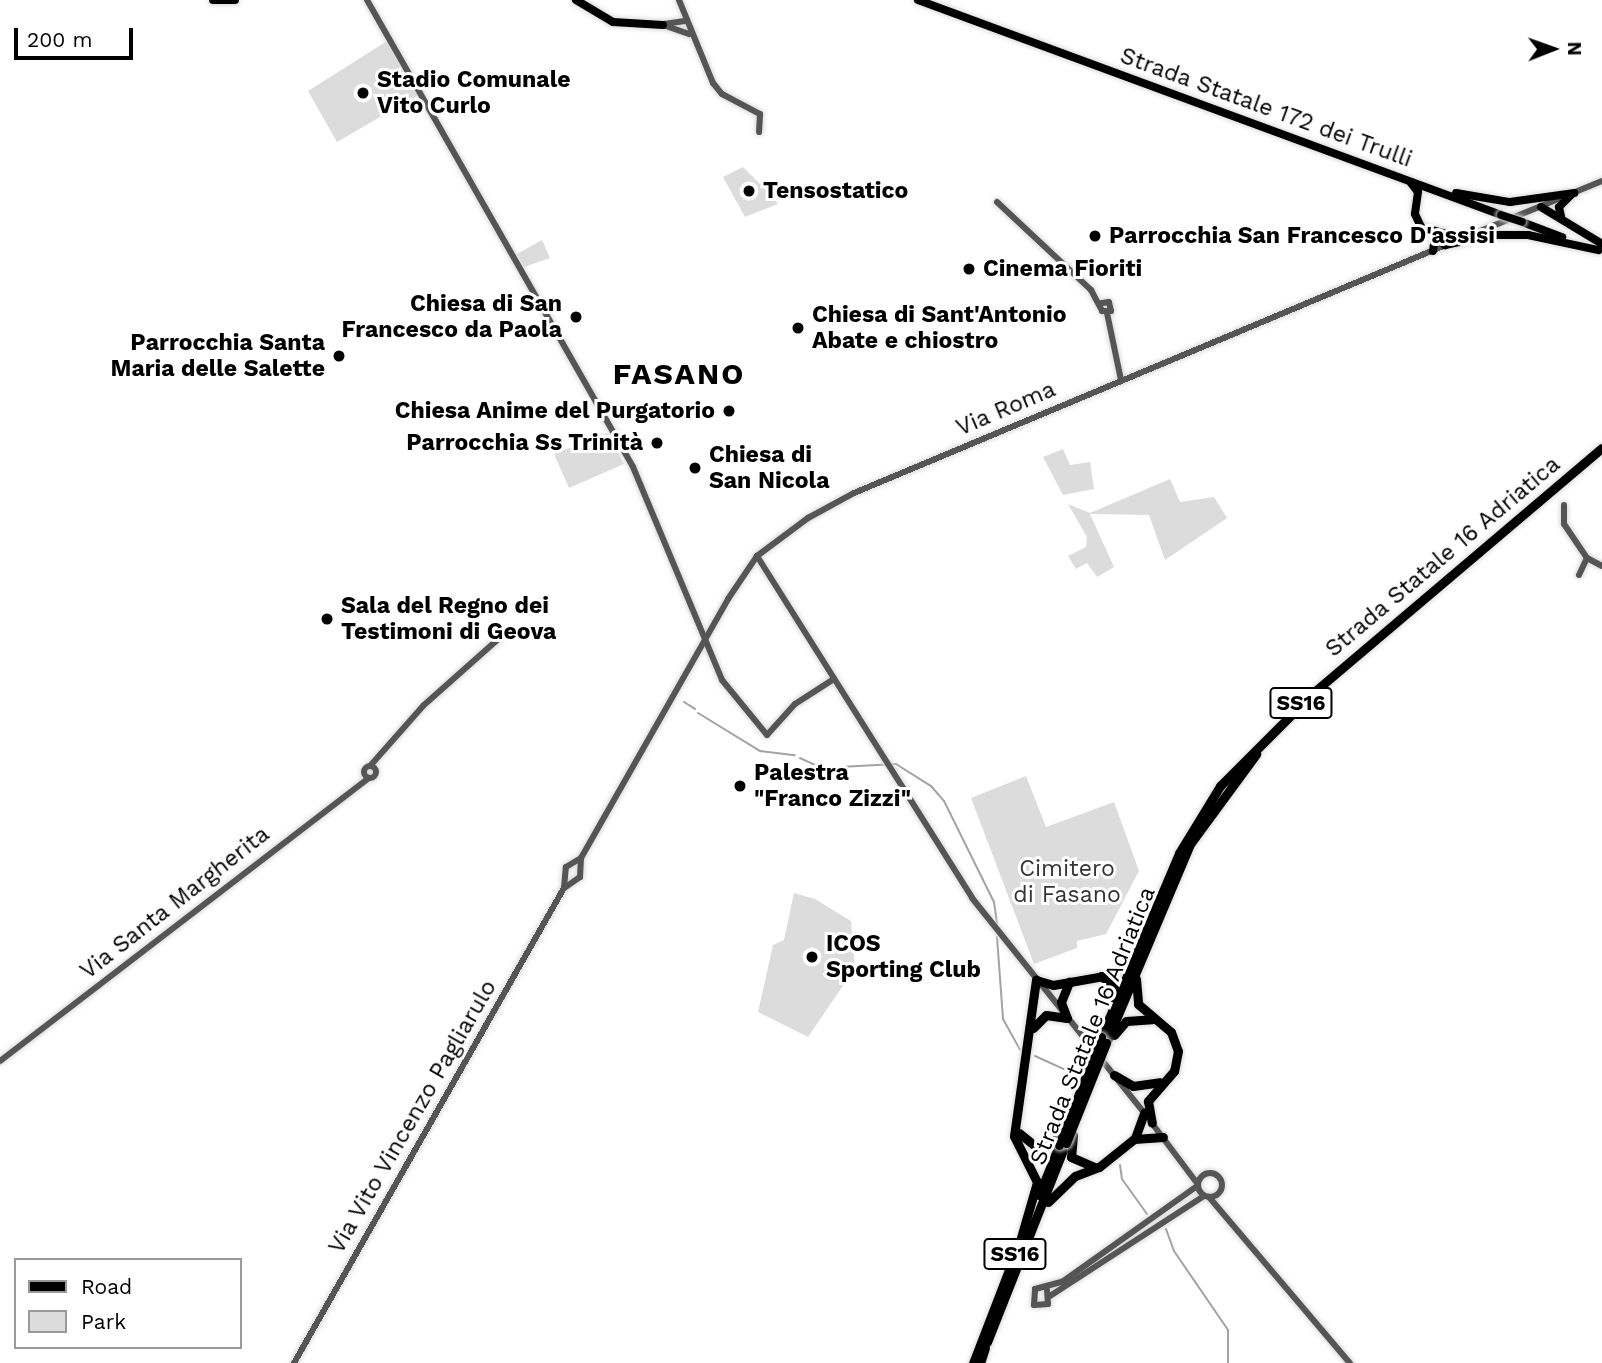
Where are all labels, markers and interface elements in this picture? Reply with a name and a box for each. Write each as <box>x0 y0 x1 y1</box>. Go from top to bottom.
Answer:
scale bar <box>18 14 136 58</box>
north arrow <box>1518 14 1588 84</box>
text: 200 m <box>27 27 93 52</box>
text: N <box>1563 41 1586 56</box>
street label: Strada Statale 172 dei Trulli <box>1115 42 1417 174</box>
place label: Stadio Comunale Vito Curlo <box>377 66 571 120</box>
marker: Stadio Comunale Vito Curlo <box>355 85 371 101</box>
place label: Tensostatico <box>763 177 908 205</box>
marker: Tensostatico <box>741 183 757 199</box>
place label: Parrocchia San Francesco D'assisi <box>1109 222 1495 250</box>
marker: Parrocchia San Francesco D'assisi <box>1087 228 1103 244</box>
place label: Cinema Fioriti <box>983 255 1142 283</box>
marker: Cinema Fioriti <box>961 261 977 277</box>
place label: Chiesa di San Francesco da Paola <box>341 290 562 344</box>
place label: Chiesa di Sant'Antonio Abate e chiostro <box>812 301 1067 355</box>
marker: Chiesa di San Francesco da Paola <box>568 309 584 325</box>
marker: Chiesa di Sant'Antonio Abate e chiostro <box>790 320 806 336</box>
place label: Parrocchia Santa Maria delle Salette <box>110 329 325 383</box>
marker: Parrocchia Santa Maria delle Salette <box>331 348 347 364</box>
district label: FASANO <box>613 356 745 392</box>
street label: Via Roma <box>952 376 1060 442</box>
place label: Chiesa Anime del Purgatorio <box>394 397 715 425</box>
marker: Chiesa Anime del Purgatorio <box>721 403 737 419</box>
place label: Parrocchia Ss Trinità <box>406 429 643 457</box>
marker: Parrocchia Ss Trinità <box>649 435 665 451</box>
place label: Chiesa di San Nicola <box>709 441 829 495</box>
street label: Strada Statale 16 Adriatica <box>1319 450 1567 664</box>
marker: Chiesa di San Nicola <box>687 460 703 476</box>
place label: Sala del Regno dei Testimoni di Geova <box>341 592 556 646</box>
marker: Sala del Regno dei Testimoni di Geova <box>319 611 335 627</box>
road number: SS16 <box>1268 686 1334 720</box>
place label: Palestra "Franco Zizzi" <box>754 759 911 813</box>
marker: Palestra "Franco Zizzi" <box>732 778 748 794</box>
street label: Via Santa Margherita <box>75 820 275 986</box>
park label: Cimitero di Fasano <box>1013 855 1121 909</box>
street label: Strada Statale 16 Adriatica <box>1024 882 1162 1170</box>
place label: ICOS Sporting Club <box>826 930 981 984</box>
marker: ICOS Sporting Club <box>804 949 820 965</box>
street label: Via Vito Vincenzo Pagliarulo <box>323 974 503 1260</box>
road number: SS16 <box>982 1236 1048 1272</box>
legend <box>14 1258 242 1349</box>
text: Road <box>81 1274 132 1299</box>
text: Park <box>81 1309 126 1334</box>

